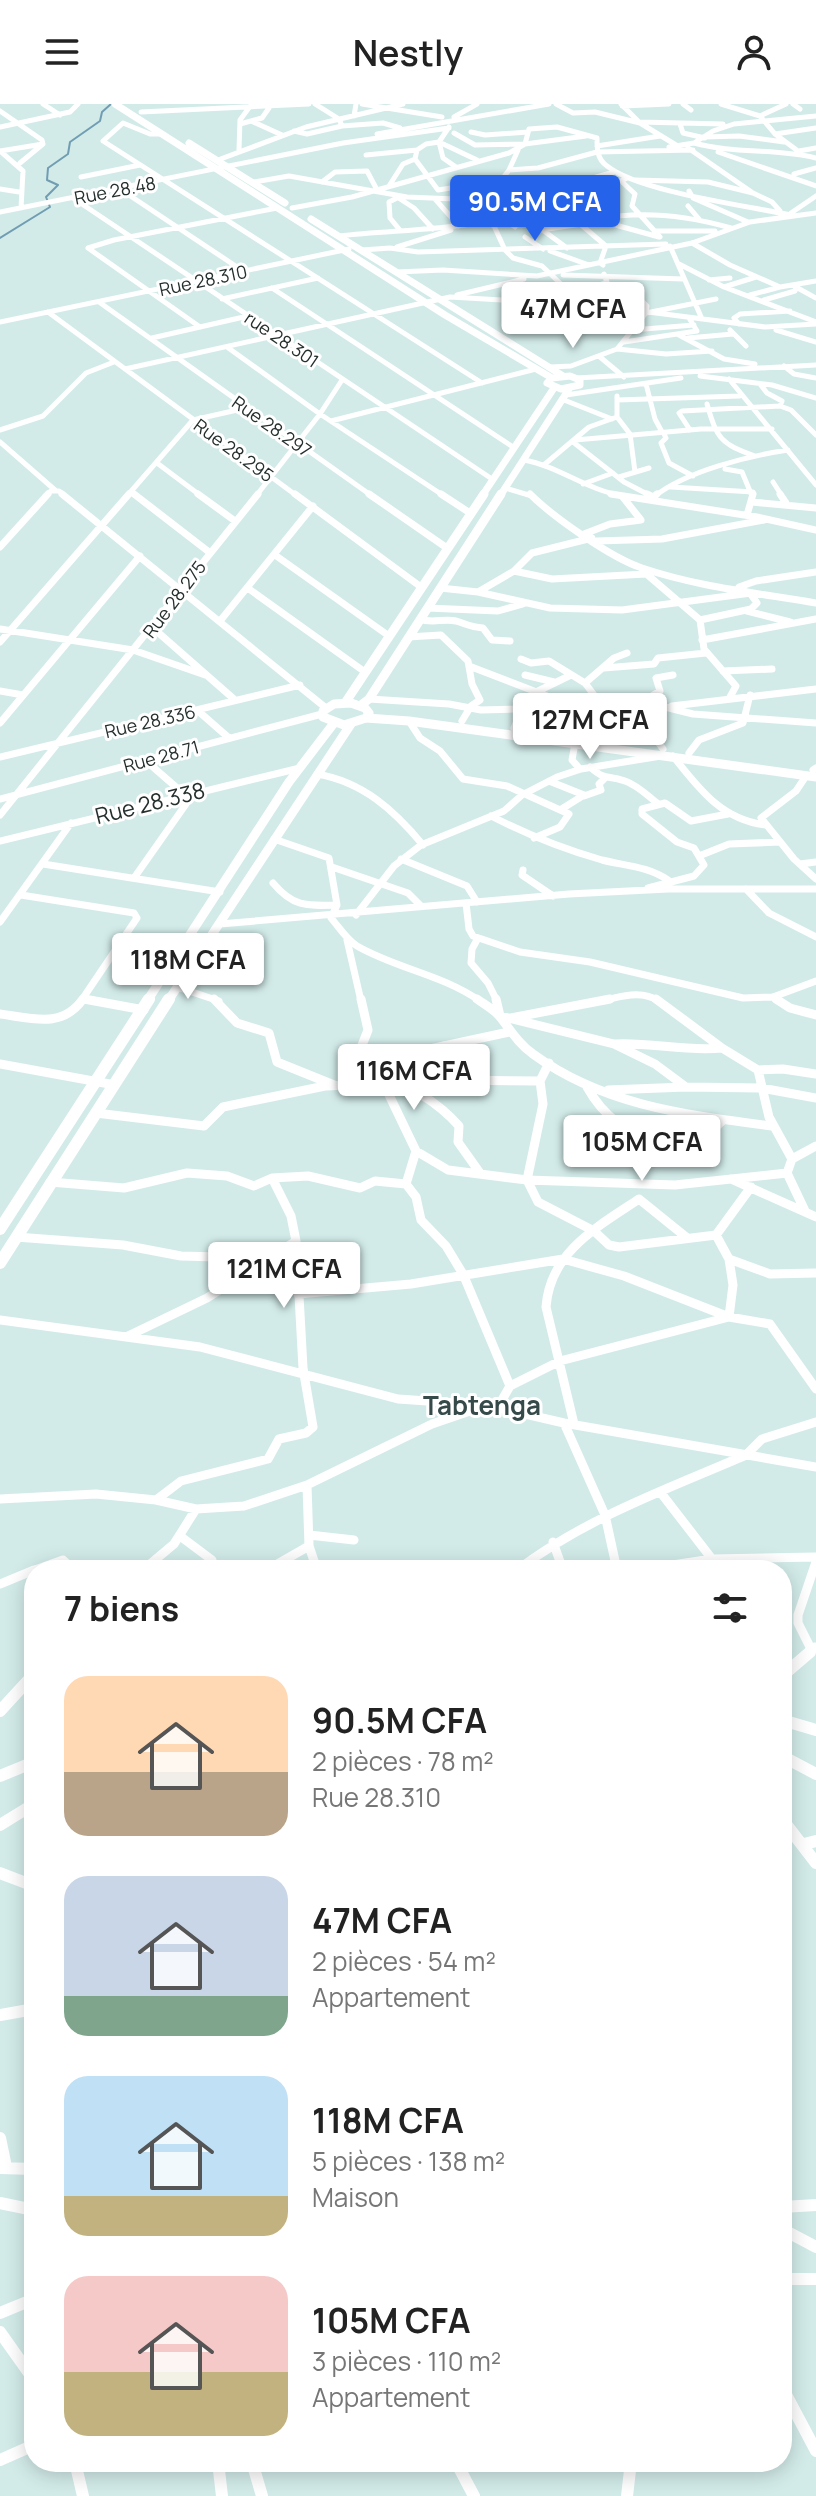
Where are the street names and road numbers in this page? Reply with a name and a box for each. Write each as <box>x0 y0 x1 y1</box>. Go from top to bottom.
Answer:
street label: Rue 28.48 <box>72 170 158 210</box>
street label: Rue 28.310 <box>157 259 249 301</box>
street label: rue 28.301 <box>240 305 324 373</box>
street label: Rue 28.297 <box>228 390 316 462</box>
street label: Rue 28.295 <box>189 413 279 487</box>
street label: Rue 28.275 <box>137 555 211 643</box>
street label: Rue 28.336 <box>102 699 198 743</box>
street label: Rue 28.71 <box>120 734 202 778</box>
street label: Rue 28.338 <box>92 775 208 831</box>

